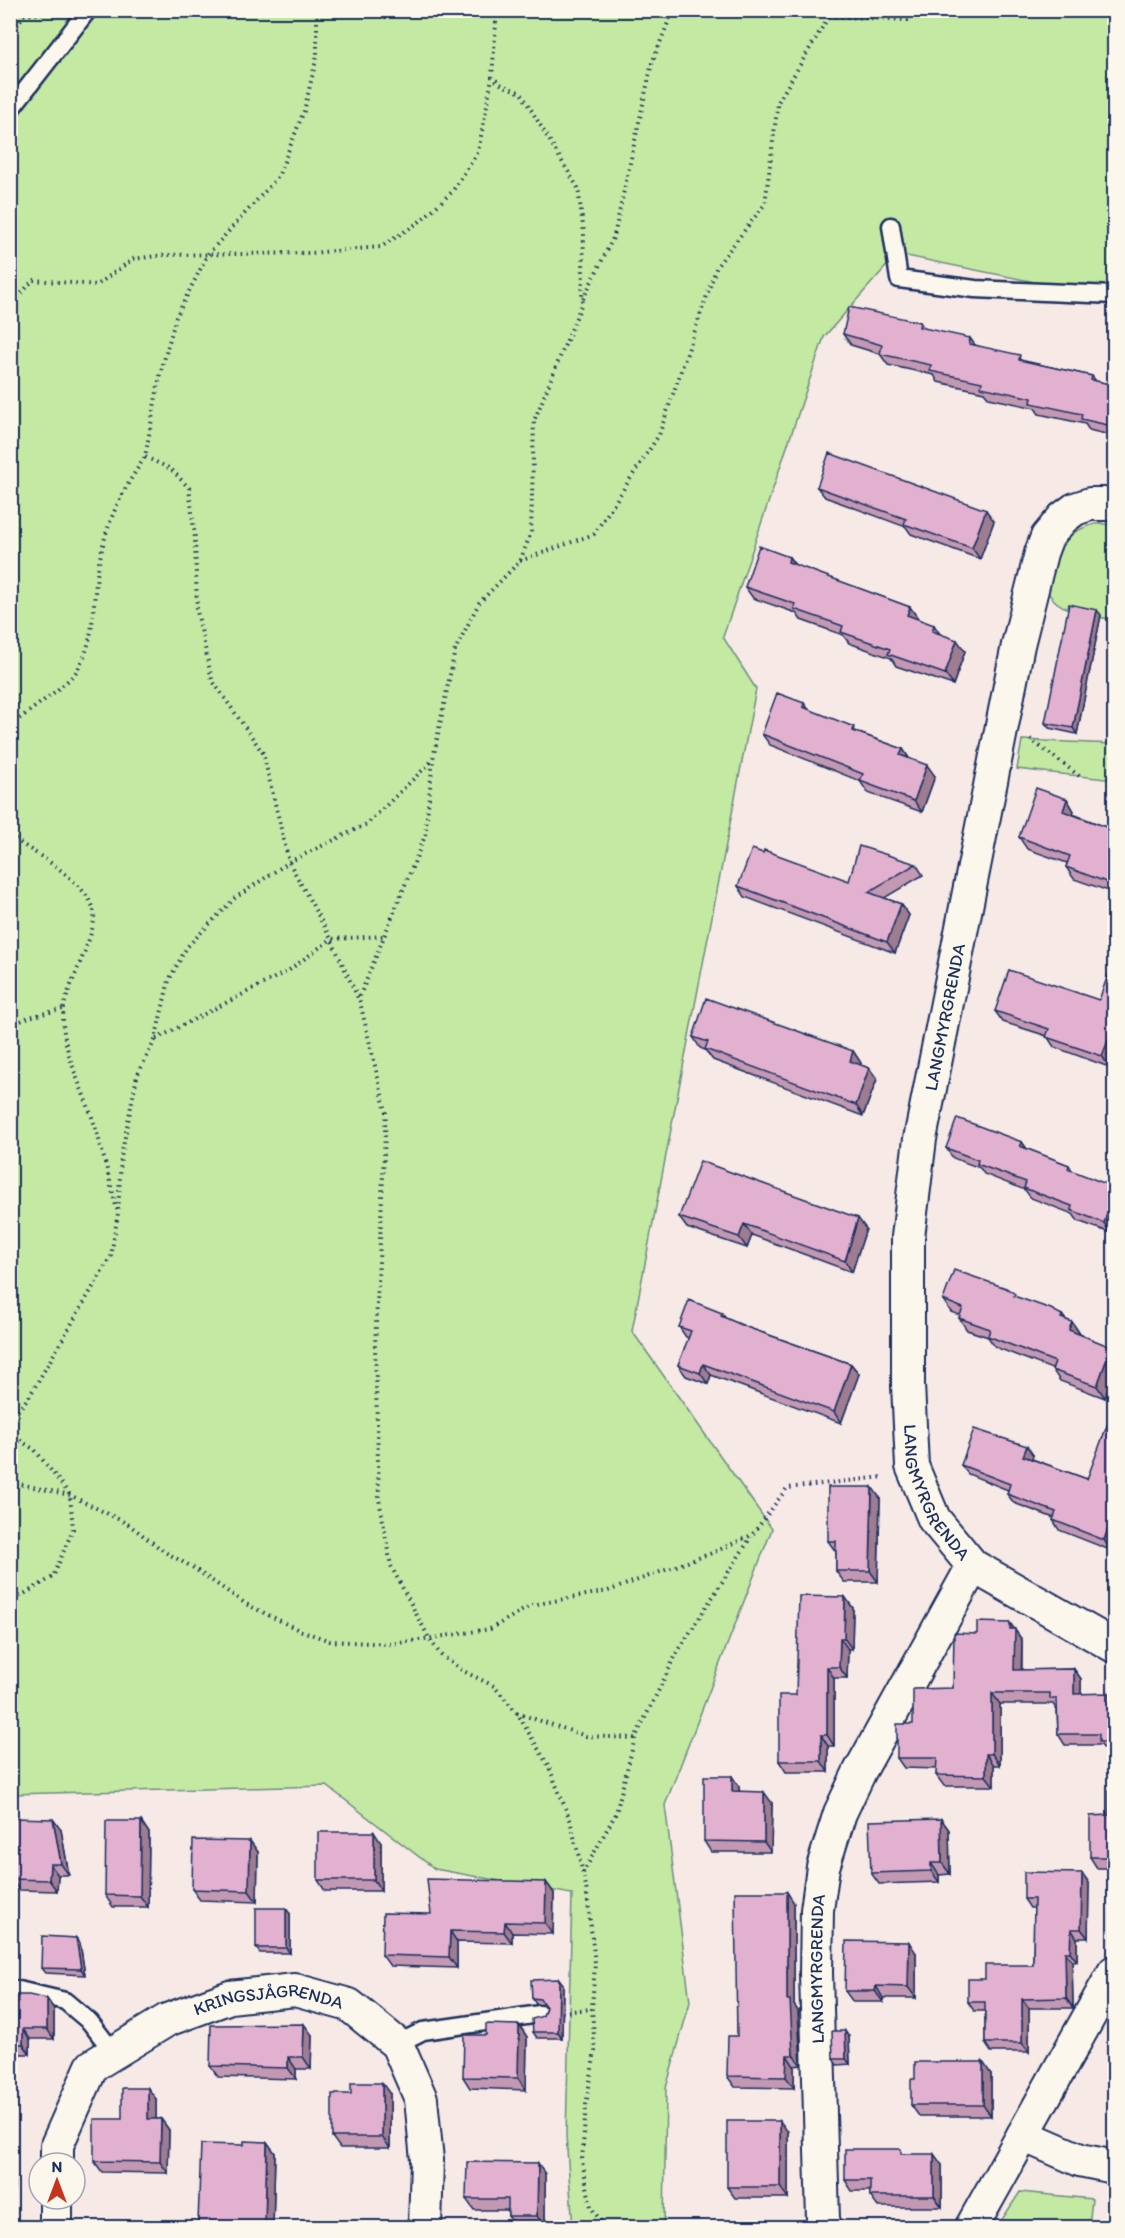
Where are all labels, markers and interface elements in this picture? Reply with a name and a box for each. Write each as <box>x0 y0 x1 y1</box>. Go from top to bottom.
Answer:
street label: LANGMYRGRENDA <box>920 941 970 1093</box>
street label: LANGMYRGRENDA <box>899 1424 975 1565</box>
street label: LANGMYRGRENDA <box>805 1892 830 2044</box>
street label: KRINGSJÅGRENDA <box>190 1979 346 2020</box>
north arrow <box>27 2151 87 2211</box>
text: N <box>52 2157 62 2176</box>

